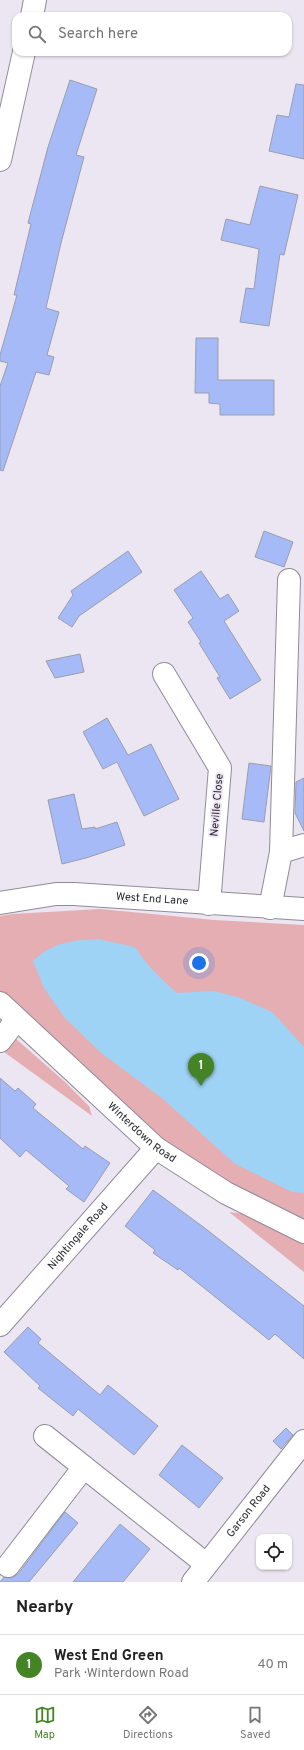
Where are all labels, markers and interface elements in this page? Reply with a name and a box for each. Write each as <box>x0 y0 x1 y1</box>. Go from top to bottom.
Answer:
search box <box>12 12 292 56</box>
icon: search <box>26 23 48 45</box>
text: Search here <box>58 25 138 44</box>
street label: Neville Close <box>207 773 227 837</box>
street label: West End Lane <box>115 890 189 908</box>
your location <box>189 953 209 973</box>
pin: 1 <box>188 1053 214 1086</box>
street label: Winterdown Road <box>104 1099 179 1166</box>
street label: Nightingale Road <box>45 1200 111 1273</box>
street label: Garson Road <box>224 1482 274 1540</box>
map controls <box>256 1534 292 1570</box>
button: locate <box>256 1534 292 1570</box>
text: Nearby <box>16 1597 73 1619</box>
text: West End Green <box>54 1647 164 1666</box>
text: 1 <box>26 1657 32 1673</box>
text: 40 m <box>258 1657 288 1673</box>
text: Park · Winterdown Road <box>54 1666 189 1682</box>
tab: Map <box>34 1704 56 1742</box>
tab: Directions <box>123 1704 173 1742</box>
tab: Saved <box>240 1704 270 1742</box>

